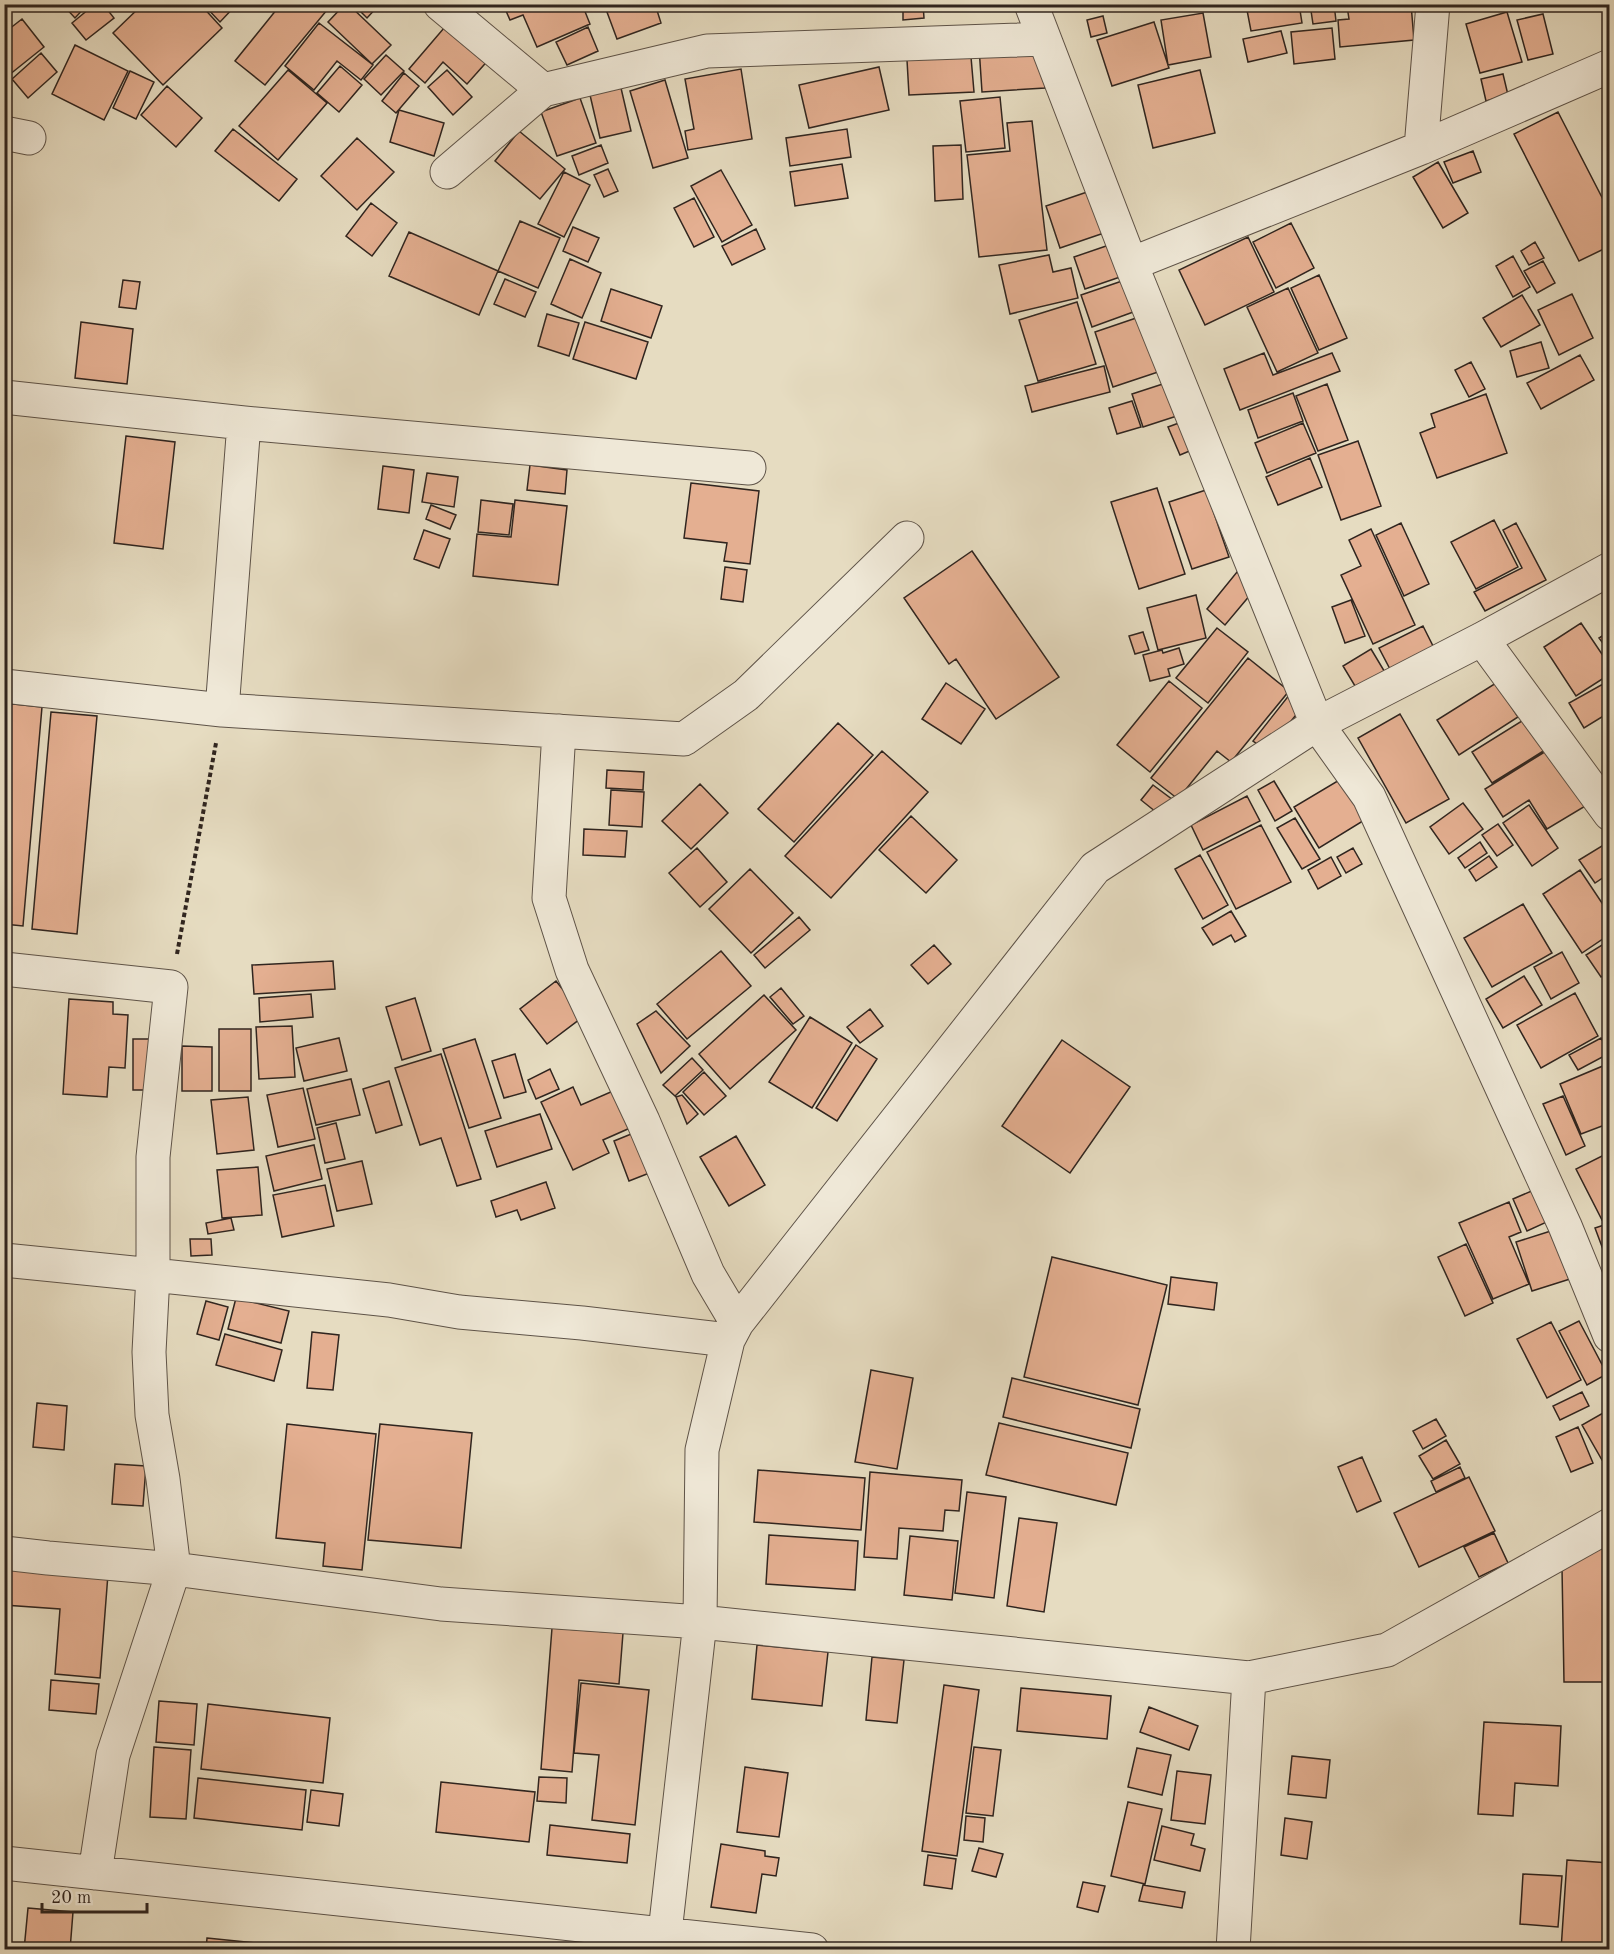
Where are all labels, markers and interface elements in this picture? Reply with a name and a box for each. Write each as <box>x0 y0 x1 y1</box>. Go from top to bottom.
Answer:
scale bar <box>42 1876 147 1914</box>
text: 20 m <box>51 1889 91 1907</box>

